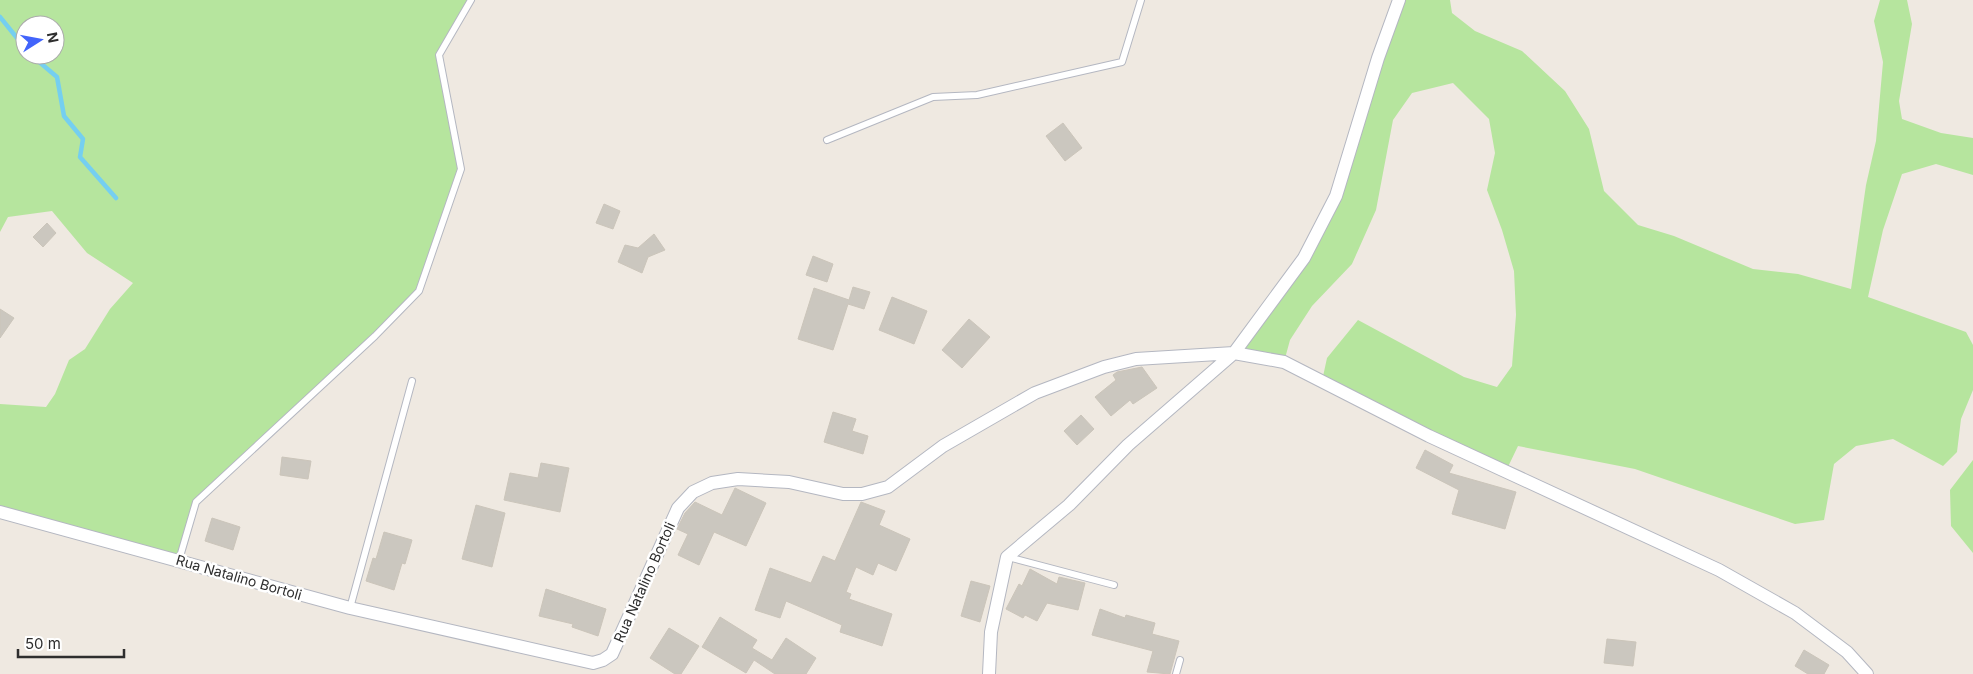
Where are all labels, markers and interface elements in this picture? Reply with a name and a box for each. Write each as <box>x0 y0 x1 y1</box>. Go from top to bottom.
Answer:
north arrow <box>15 15 65 65</box>
text: N <box>44 31 63 44</box>
street label: Rua Natalino Bortoli <box>610 519 678 645</box>
street label: Rua Natalino Bortoli <box>174 551 304 603</box>
scale bar <box>18 626 124 658</box>
text: 50 m <box>25 634 61 653</box>

